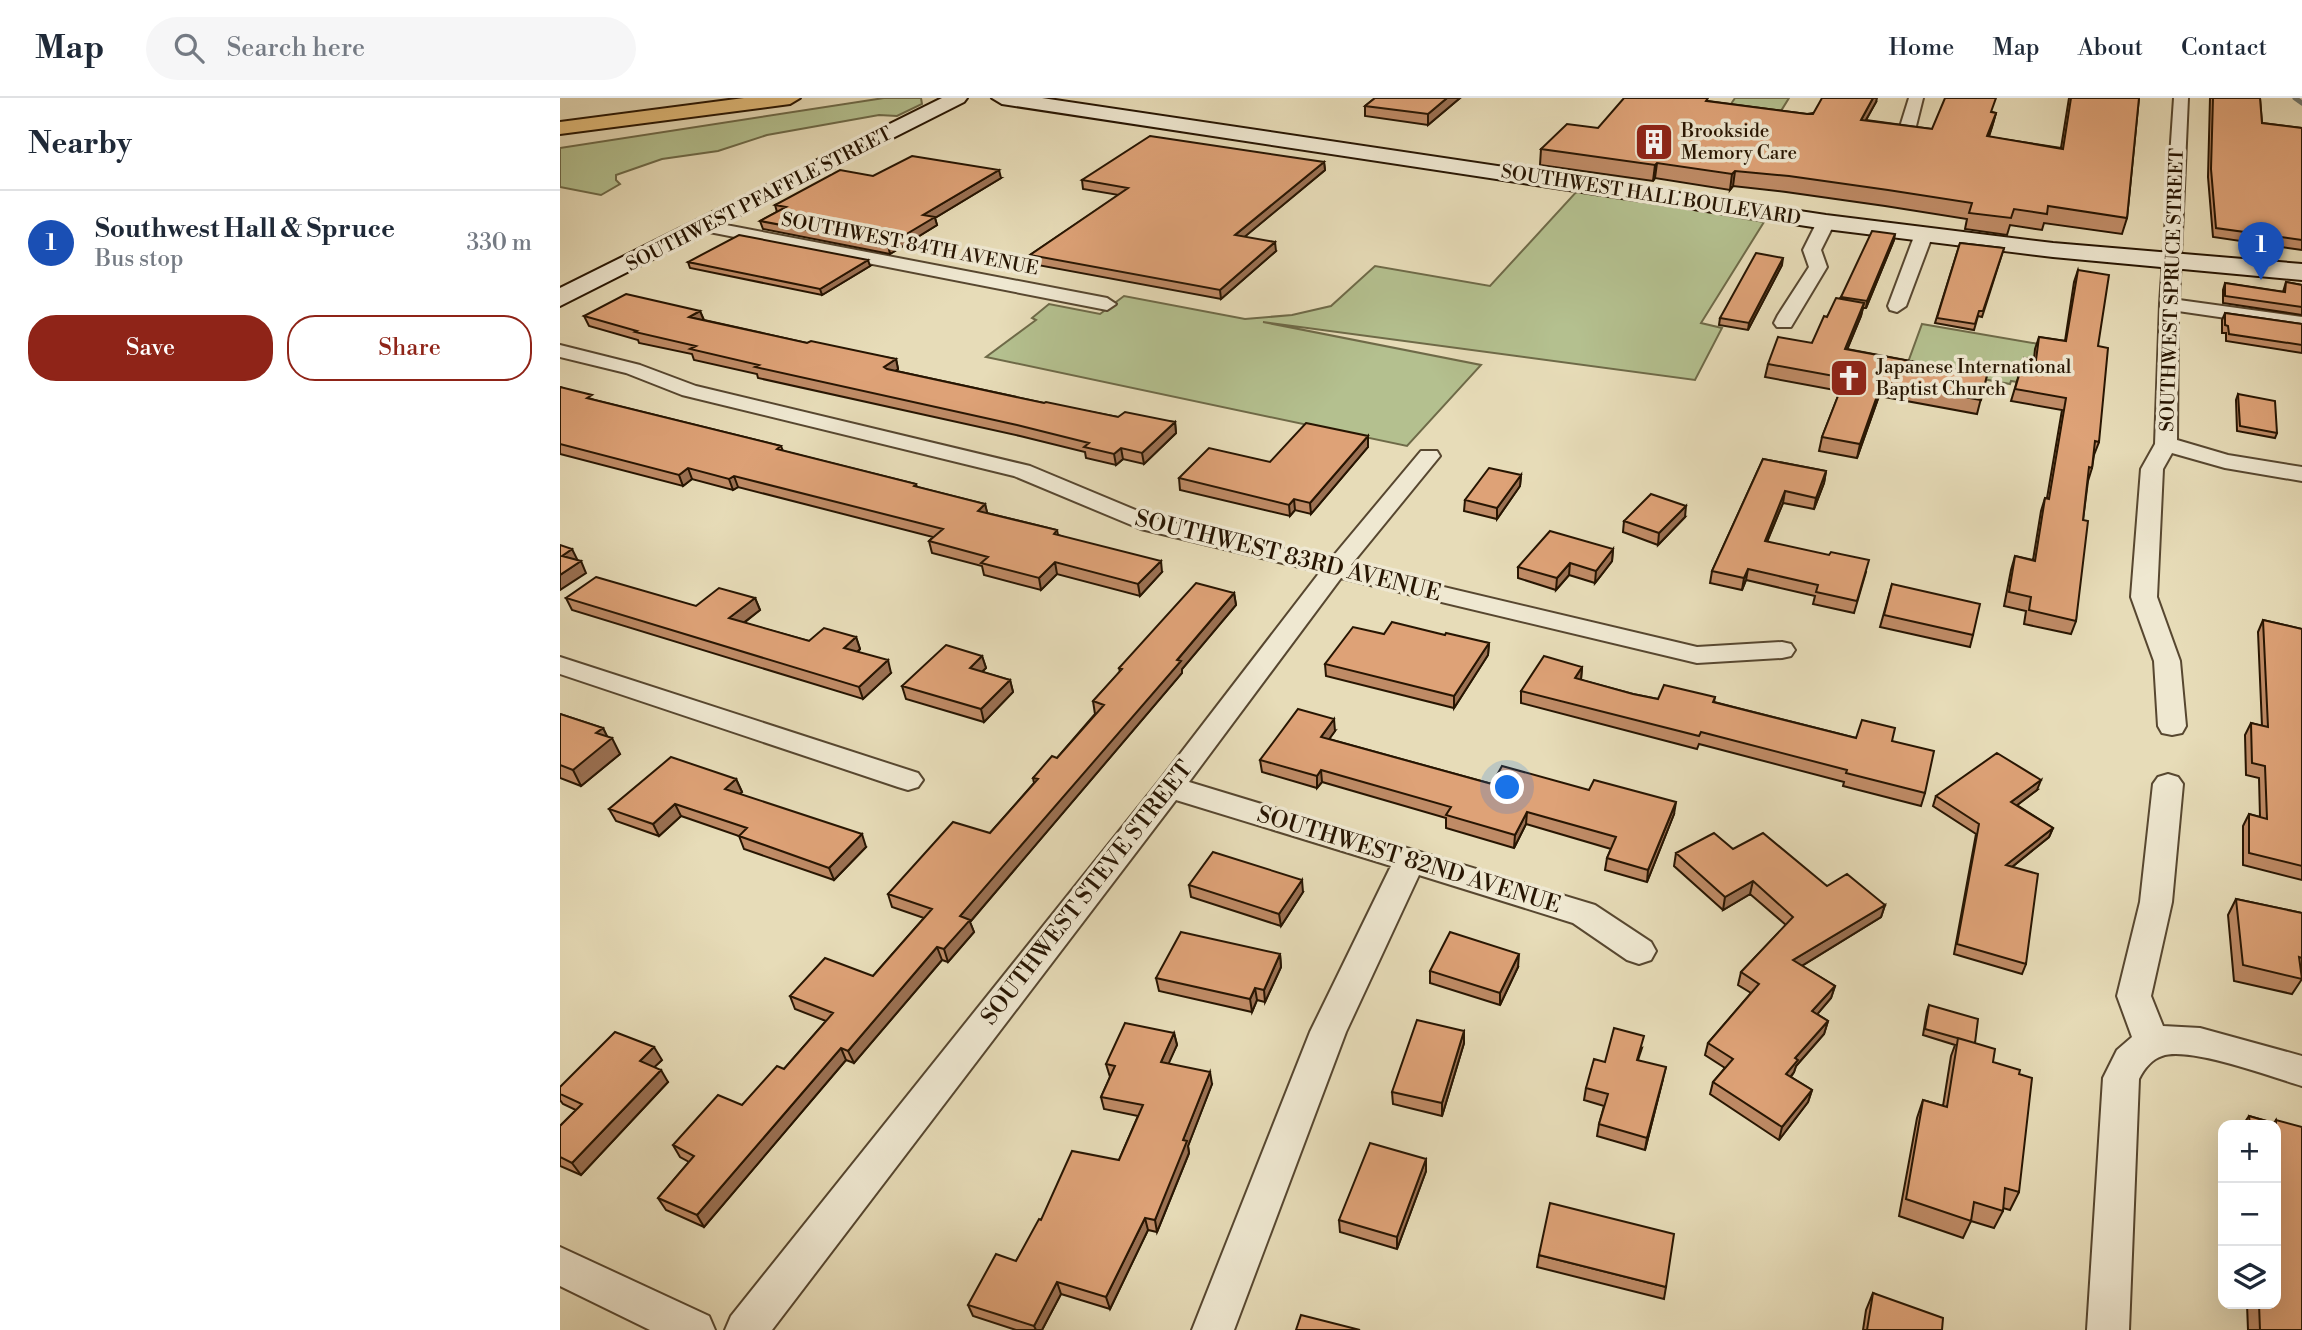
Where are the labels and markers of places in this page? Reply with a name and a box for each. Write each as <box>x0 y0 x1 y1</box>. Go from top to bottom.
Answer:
place label: Brookside Memory Care <box>1680 119 1797 165</box>
building icon: Brookside Memory Care <box>1633 121 1675 163</box>
pin: 1 <box>2238 222 2284 280</box>
place label: Japanese International Baptist Church <box>1875 355 2072 401</box>
church icon: Japanese International Baptist Church <box>1828 357 1870 399</box>

